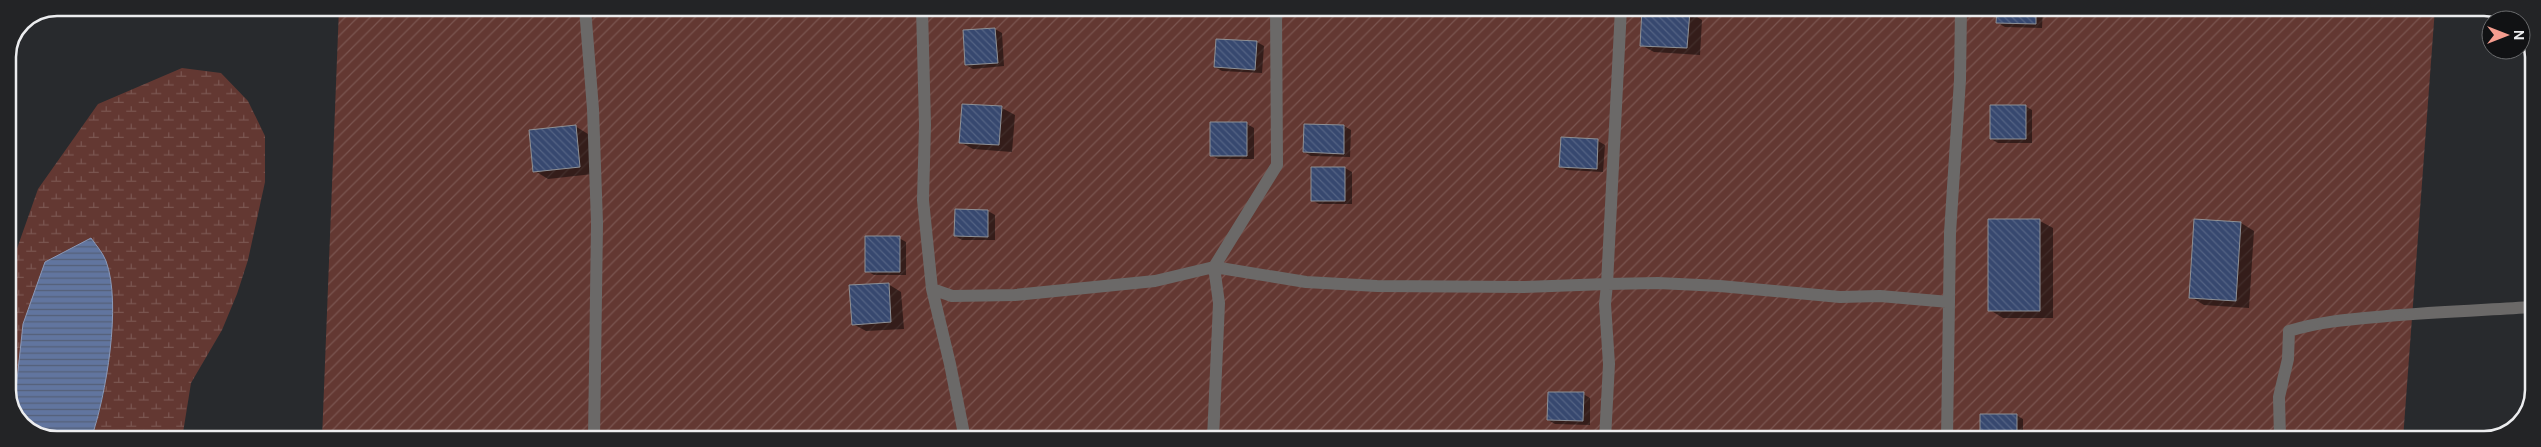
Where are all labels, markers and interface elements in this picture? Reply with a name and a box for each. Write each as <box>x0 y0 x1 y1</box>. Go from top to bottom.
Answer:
north arrow <box>2481 10 2531 60</box>
text: N <box>2510 30 2528 40</box>

